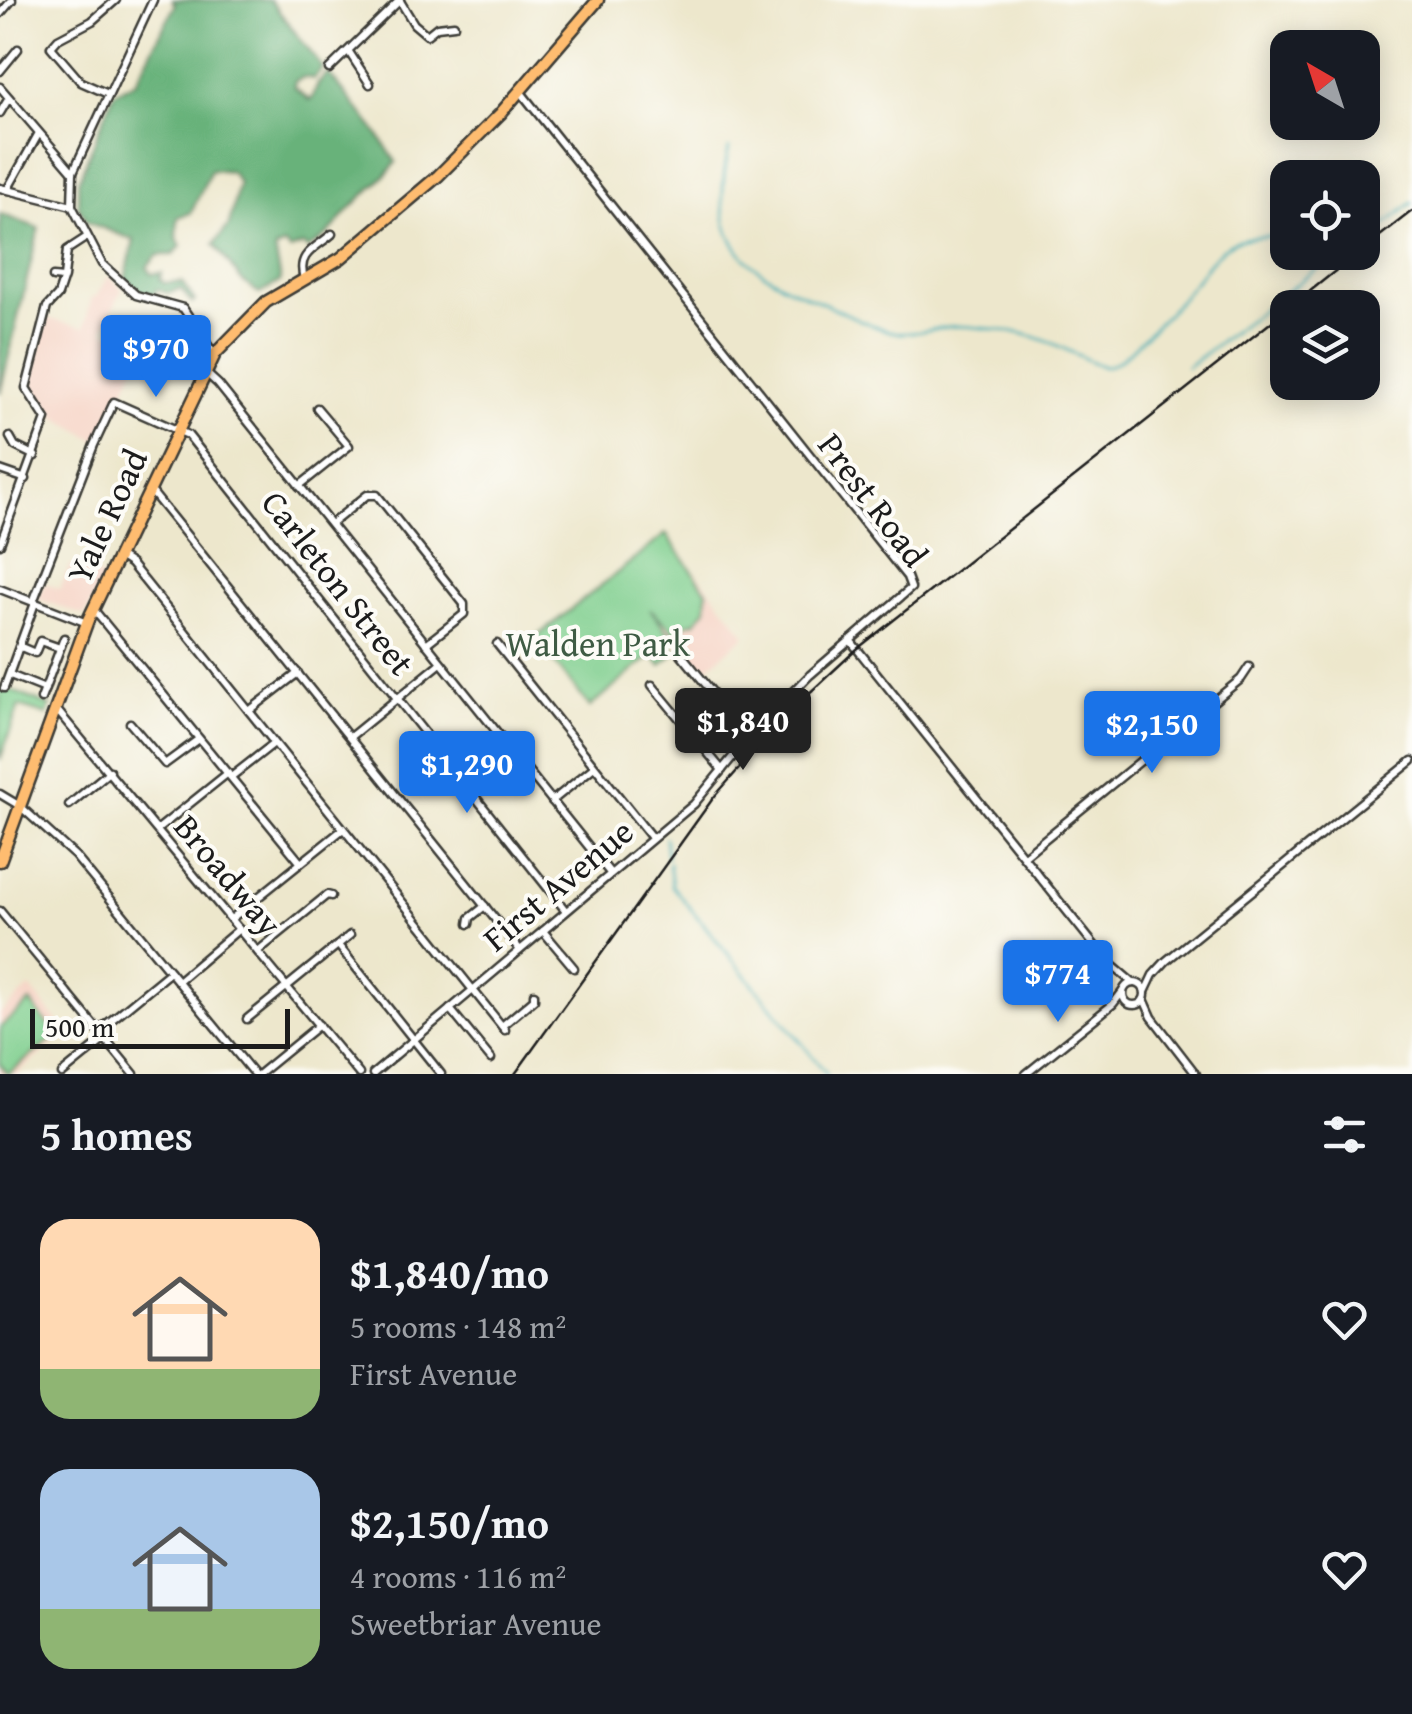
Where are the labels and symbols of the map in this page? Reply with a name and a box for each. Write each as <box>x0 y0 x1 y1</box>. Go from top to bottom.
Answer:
north arrow <box>1270 30 1380 140</box>
pin: $970 <box>97 315 215 400</box>
street label: Prest Road <box>806 422 941 578</box>
street label: Yale Road <box>53 440 160 591</box>
street label: Carleton Street <box>250 479 427 686</box>
park label: Walden Park <box>506 618 691 669</box>
pin: $1,840 <box>662 688 824 773</box>
pin: $2,150 <box>1071 691 1233 776</box>
pin: $1,290 <box>386 731 548 816</box>
street label: Broadway <box>162 803 295 947</box>
street label: First Avenue <box>471 806 644 963</box>
pin: $774 <box>999 940 1117 1025</box>
scale bar <box>30 1004 290 1048</box>

